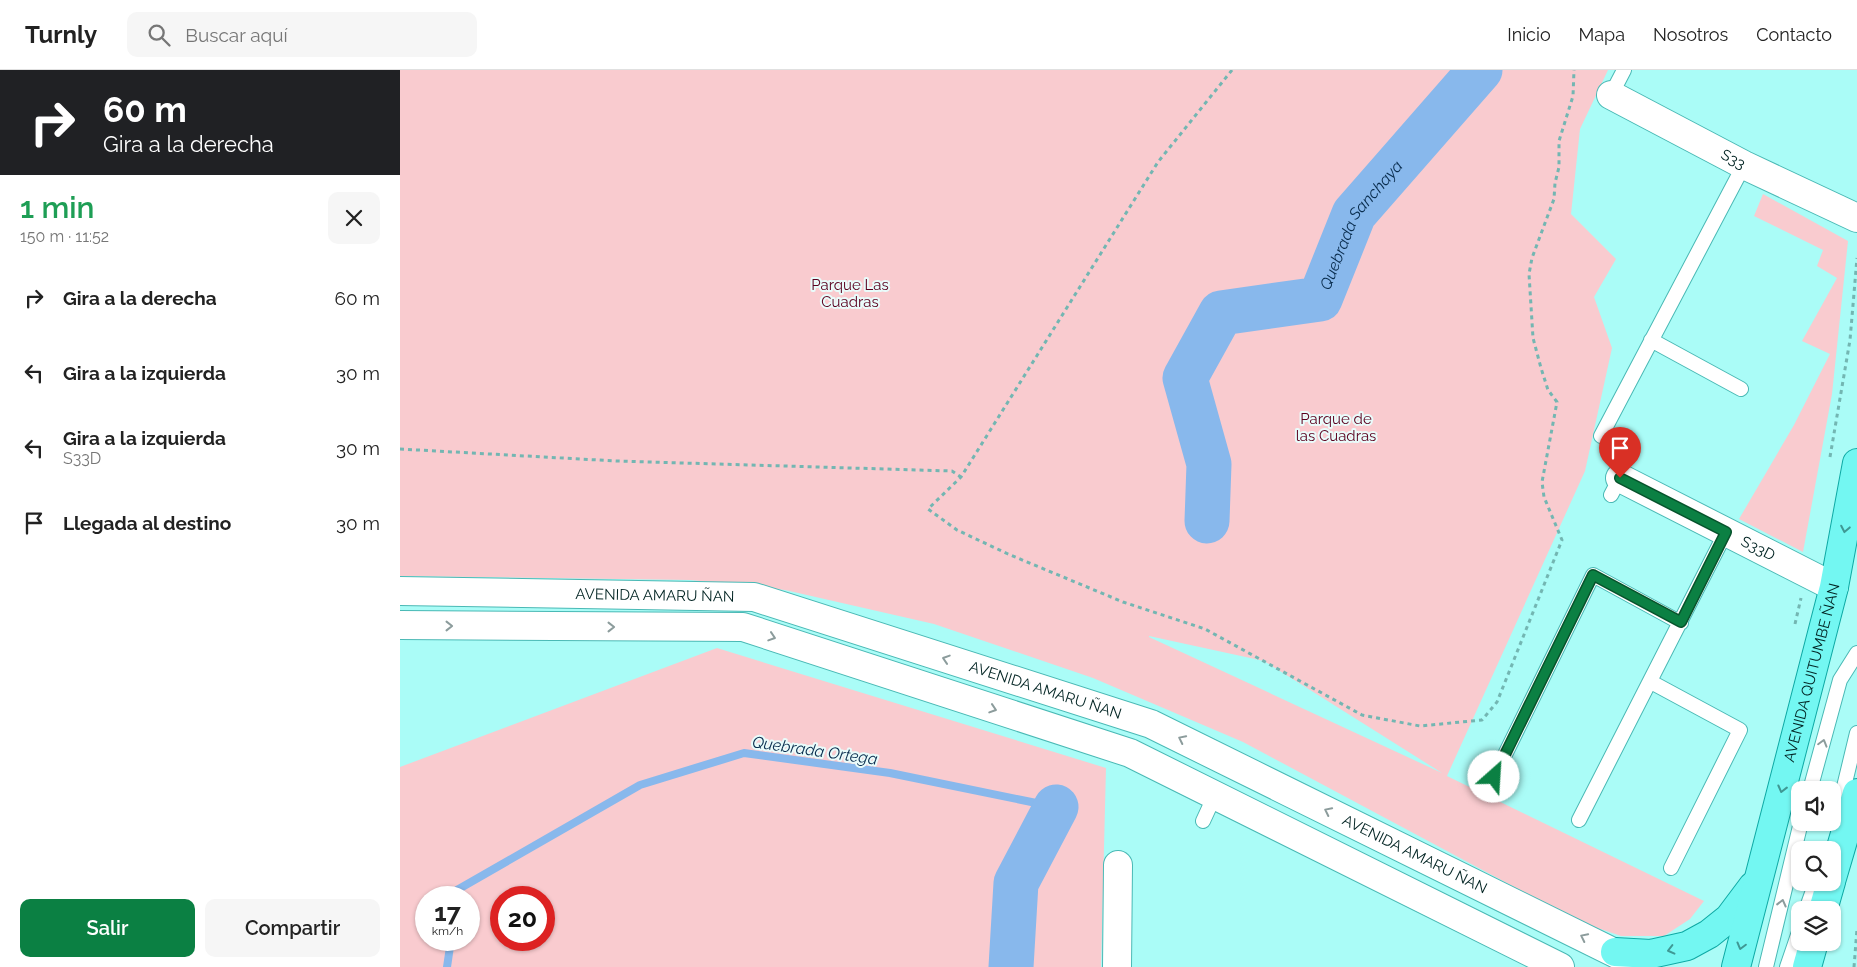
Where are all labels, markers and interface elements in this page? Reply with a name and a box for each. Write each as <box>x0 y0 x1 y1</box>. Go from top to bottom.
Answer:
search box <box>127 12 477 57</box>
text: Turnly <box>25 20 97 49</box>
icon: search <box>145 21 173 49</box>
text: Buscar aquí <box>185 24 288 46</box>
text: Inicio <box>1507 24 1551 45</box>
text: Mapa <box>1579 24 1625 45</box>
text: Nosotros <box>1653 24 1728 45</box>
text: Contacto <box>1756 24 1832 45</box>
text: 60 m <box>103 89 187 130</box>
icon: right <box>20 90 85 155</box>
text: Gira a la derecha <box>103 131 274 157</box>
street label: S33 <box>1718 145 1748 173</box>
water label: Quebrada Sanchaya <box>1316 156 1407 293</box>
text: 1 min <box>20 190 95 225</box>
button: close <box>328 192 380 244</box>
text: 150 m · 11:52 <box>20 227 109 246</box>
park label: Parque Las Cuadras <box>811 276 889 311</box>
icon: right <box>20 284 48 312</box>
text: Gira a la derecha <box>63 287 217 309</box>
text: 60 m <box>335 287 380 309</box>
icon: left <box>20 359 48 387</box>
text: Gira a la izquierda <box>63 362 226 384</box>
text: 30 m <box>336 362 380 384</box>
park label: Parque de las Cuadras <box>1296 410 1376 445</box>
text: Gira a la izquierda <box>63 427 226 449</box>
pin <box>1599 427 1641 478</box>
icon: left <box>20 434 48 462</box>
icon: arrive <box>1606 434 1634 462</box>
text: 30 m <box>336 437 380 459</box>
text: S33D <box>63 449 101 468</box>
icon: arrive <box>20 509 48 537</box>
text: Llegada al destino <box>63 512 231 534</box>
text: 30 m <box>336 512 380 534</box>
one-way arrow <box>1840 524 1850 533</box>
street label: S33D <box>1738 532 1778 565</box>
street label: AVENIDA QUITUMBE ÑAN <box>1780 581 1844 764</box>
street label: AVENIDA AMARU ÑAN <box>575 585 735 606</box>
one-way arrow <box>445 620 453 631</box>
one-way arrow <box>608 622 615 632</box>
one-way arrow <box>768 631 776 641</box>
one-way arrow <box>942 654 950 664</box>
street label: AVENIDA AMARU ÑAN <box>967 657 1124 723</box>
one-way arrow <box>989 703 997 713</box>
water label: Quebrada Ortega <box>751 732 879 769</box>
one-way arrow <box>1178 735 1187 746</box>
one-way arrow <box>1818 740 1828 748</box>
position arrow <box>1467 750 1519 802</box>
map controls <box>1791 781 1841 951</box>
button: sound <box>1791 781 1841 831</box>
one-way arrow <box>1777 784 1788 793</box>
one-way arrow <box>1324 807 1333 817</box>
street label: AVENIDA AMARU ÑAN <box>1339 811 1490 898</box>
button: search <box>1791 841 1841 891</box>
speed limit sign: 20 <box>490 886 555 951</box>
text: 17 <box>434 897 461 927</box>
button: Salir <box>20 899 195 957</box>
button: Compartir <box>205 899 380 957</box>
one-way arrow <box>1776 899 1786 907</box>
button: layers <box>1791 901 1841 951</box>
text: km/h <box>432 924 463 938</box>
one-way arrow <box>1580 933 1589 943</box>
one-way arrow <box>1737 941 1747 949</box>
one-way arrow <box>1667 944 1675 954</box>

